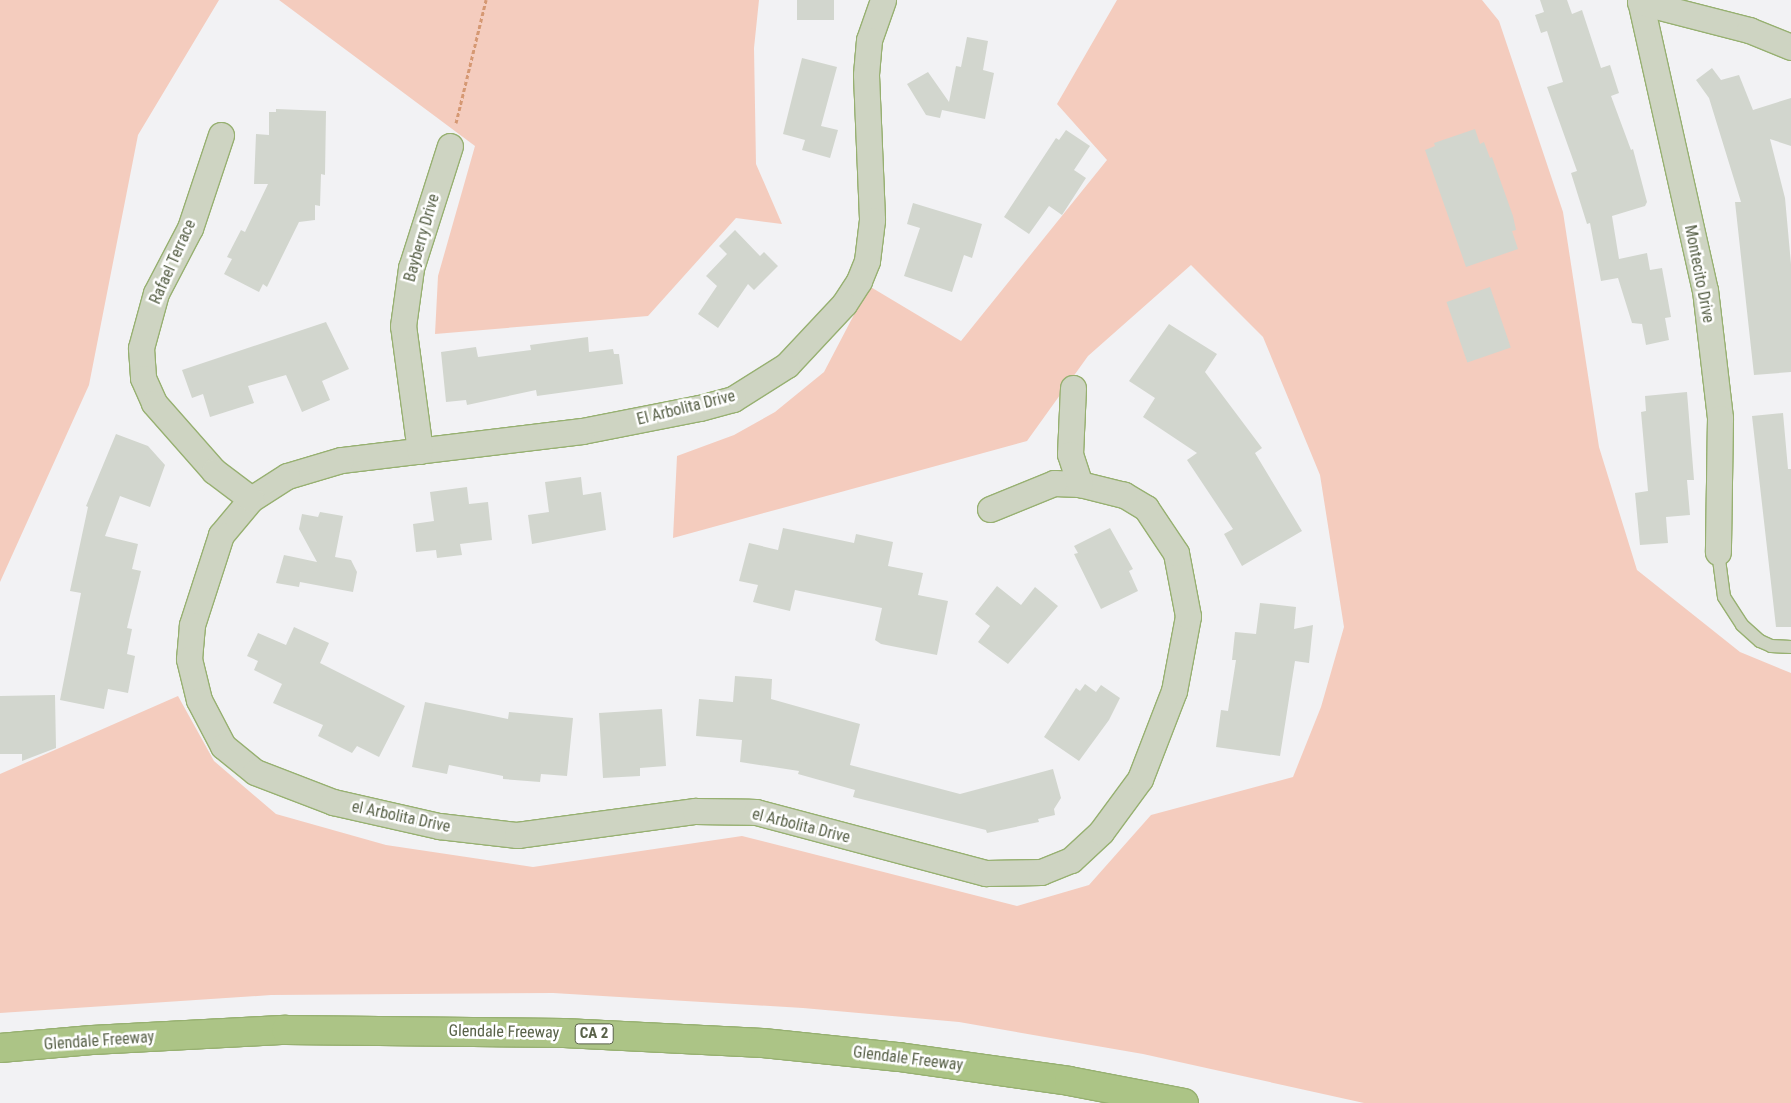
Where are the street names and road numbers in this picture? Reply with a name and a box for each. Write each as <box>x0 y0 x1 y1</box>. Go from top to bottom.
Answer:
street label: Bayberry Drive <box>400 192 444 284</box>
street label: Rafael Terrace <box>146 217 200 307</box>
street label: Montecito Drive <box>1680 223 1718 325</box>
street label: El Arbolita Drive <box>635 387 737 429</box>
street label: el Arbolita Drive <box>350 797 452 837</box>
street label: el Arbolita Drive <box>750 805 852 847</box>
street label: Glendale Freeway <box>449 1021 559 1043</box>
road number: CA 2 <box>574 1022 614 1046</box>
street label: Glendale Freeway <box>43 1028 155 1054</box>
street label: Glendale Freeway <box>852 1043 964 1075</box>

